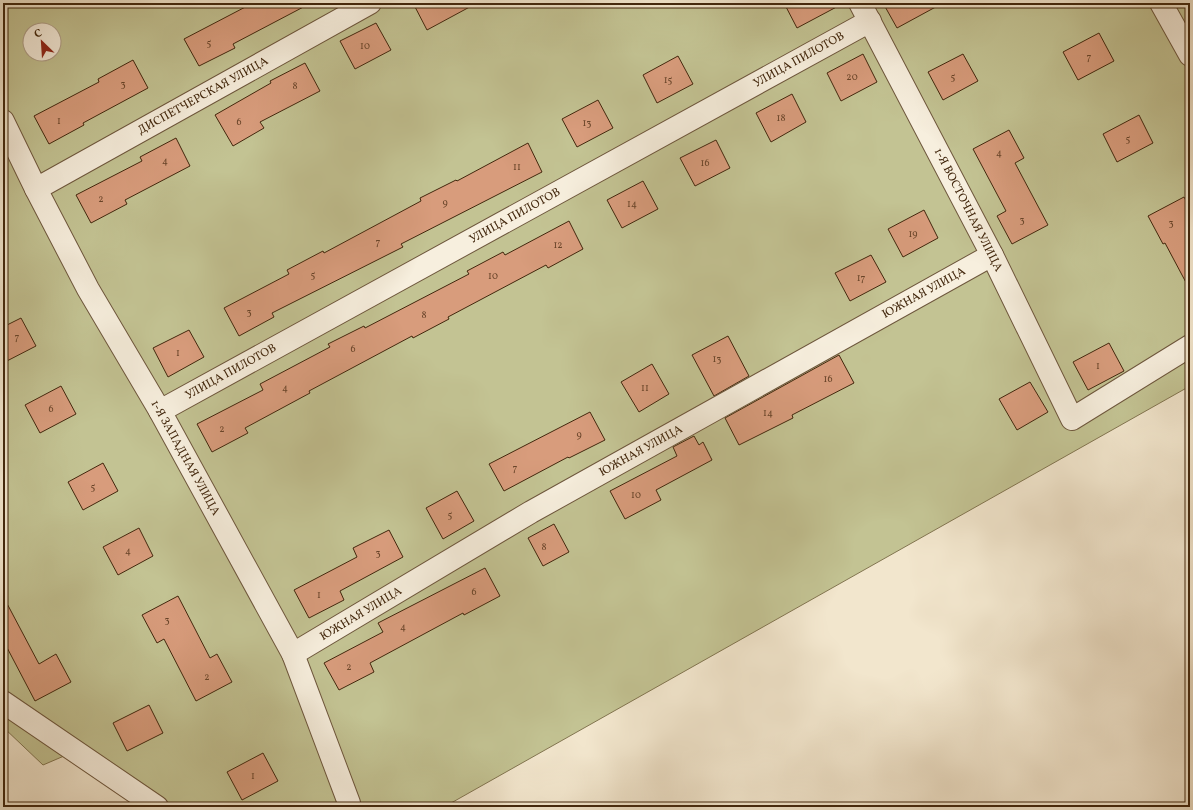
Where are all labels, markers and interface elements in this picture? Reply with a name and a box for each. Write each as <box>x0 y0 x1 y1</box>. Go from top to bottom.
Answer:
north arrow <box>22 22 62 62</box>
text: С <box>32 26 45 43</box>
street label: УЛИЦА ПИЛОТОВ <box>751 28 847 92</box>
house number: 5 <box>207 36 212 50</box>
house number: 10 <box>360 39 370 53</box>
house number: 7 <box>1087 50 1092 64</box>
street label: ДИСПЕТЧЕРСКАЯ УЛИЦА <box>135 53 272 139</box>
house number: 20 <box>846 70 858 84</box>
house number: 5 <box>951 70 956 84</box>
house number: 15 <box>664 73 673 87</box>
house number: 3 <box>120 77 126 91</box>
house number: 8 <box>292 79 298 93</box>
house number: 18 <box>777 111 785 125</box>
house number: 1 <box>57 114 61 128</box>
house number: 6 <box>236 115 242 129</box>
house number: 13 <box>582 116 592 130</box>
house number: 5 <box>1126 132 1131 146</box>
street label: 1-Я ВОСТОЧНАЯ УЛИЦА <box>930 146 1006 275</box>
house number: 4 <box>996 146 1002 160</box>
house number: 4 <box>162 154 168 168</box>
house number: 16 <box>701 156 709 170</box>
house number: 11 <box>513 160 521 174</box>
street label: УЛИЦА ПИЛОТОВ <box>467 184 563 248</box>
house number: 2 <box>98 192 104 206</box>
house number: 9 <box>442 196 448 210</box>
house number: 14 <box>627 197 637 211</box>
house number: 3 <box>1019 213 1025 227</box>
house number: 3 <box>1168 216 1174 230</box>
house number: 19 <box>908 227 918 241</box>
house number: 7 <box>376 235 381 249</box>
house number: 12 <box>553 238 563 252</box>
street label: ЮЖНАЯ УЛИЦА <box>879 263 969 323</box>
house number: 5 <box>311 268 316 282</box>
house number: 10 <box>488 269 498 283</box>
house number: 17 <box>857 271 866 285</box>
house number: 3 <box>246 305 252 319</box>
house number: 8 <box>421 308 427 322</box>
house number: 7 <box>15 330 20 344</box>
street label: УЛИЦА ПИЛОТОВ <box>183 340 279 404</box>
house number: 6 <box>350 342 356 356</box>
house number: 1 <box>176 346 180 360</box>
house number: 13 <box>712 352 722 366</box>
house number: 1 <box>1096 359 1100 373</box>
house number: 16 <box>824 372 832 386</box>
house number: 4 <box>282 381 288 395</box>
house number: 11 <box>641 381 649 395</box>
street label: 1-Я ЗАПАДНАЯ УЛИЦА <box>147 397 224 519</box>
house number: 6 <box>48 402 54 416</box>
house number: 14 <box>763 406 773 420</box>
street label: ЮЖНАЯ УЛИЦА <box>596 421 686 481</box>
house number: 2 <box>219 422 225 436</box>
house number: 9 <box>576 428 582 442</box>
house number: 7 <box>513 461 518 475</box>
house number: 5 <box>91 480 96 494</box>
house number: 10 <box>631 488 641 502</box>
house number: 5 <box>448 508 453 522</box>
house number: 8 <box>541 540 547 554</box>
house number: 4 <box>125 544 131 558</box>
house number: 3 <box>375 546 381 560</box>
street label: ЮЖНАЯ УЛИЦА <box>317 583 405 645</box>
house number: 6 <box>471 585 477 599</box>
house number: 1 <box>317 588 321 602</box>
house number: 3 <box>164 613 170 627</box>
house number: 4 <box>400 620 406 634</box>
house number: 2 <box>346 660 352 674</box>
house number: 2 <box>204 670 210 684</box>
house number: 1 <box>251 769 255 783</box>

